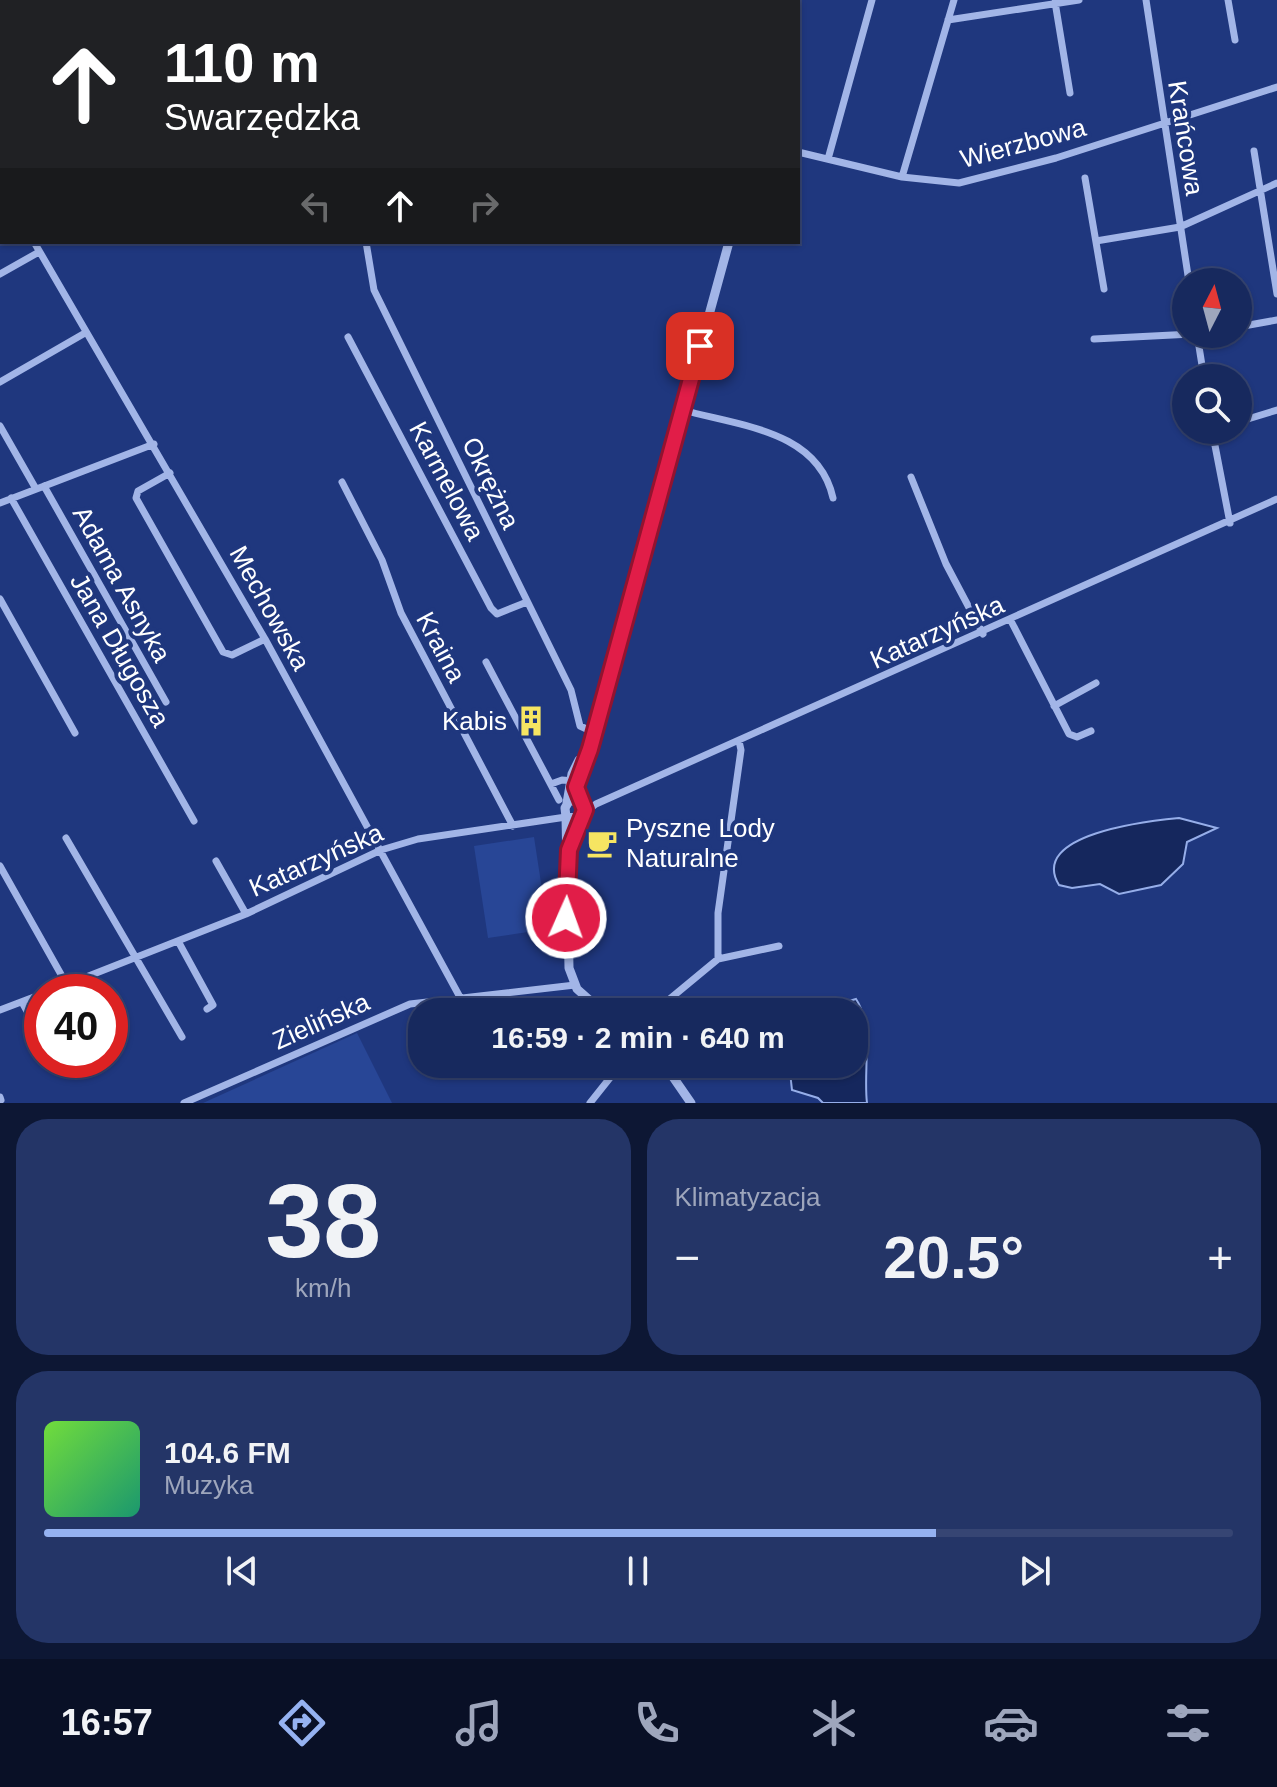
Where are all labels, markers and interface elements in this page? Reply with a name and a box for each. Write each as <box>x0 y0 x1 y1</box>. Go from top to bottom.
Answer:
text: 110 m <box>164 31 320 94</box>
icon: ahead <box>32 32 136 136</box>
street label: Krańcowa <box>1162 79 1210 198</box>
text: Swarzędzka <box>164 97 360 138</box>
street label: Wierzbowa <box>957 112 1090 174</box>
icon: left <box>294 184 338 228</box>
icon: ahead <box>378 184 422 228</box>
icon: right <box>462 184 506 228</box>
north arrow <box>1172 268 1252 348</box>
map controls <box>1172 268 1252 444</box>
pin <box>666 312 734 380</box>
icon: arrive <box>678 324 722 368</box>
button: search <box>1172 364 1252 444</box>
street label: Karmelowa <box>403 417 491 546</box>
street label: Okrężna <box>456 432 526 534</box>
street label: Adama Asnyka <box>67 501 177 668</box>
street label: Mechowska <box>224 541 317 676</box>
street label: Jana Długosza <box>64 568 176 732</box>
street label: Katarzyńska <box>866 589 1009 675</box>
street label: Kraina <box>410 607 472 688</box>
building icon: Kabis <box>514 704 548 738</box>
place label: Kabis <box>442 706 507 736</box>
place label: Pyszne Lody Naturalne <box>626 813 775 873</box>
street label: Katarzyńska <box>245 817 388 903</box>
cafe icon: Pyszne Lody Naturalne <box>585 826 619 860</box>
position arrow <box>524 876 608 960</box>
speed limit sign: 40 <box>24 974 128 1078</box>
street label: Zielińska <box>268 986 374 1056</box>
text: 16:59 · 2 min · 640 m <box>491 1021 785 1054</box>
text: 38 <box>265 1163 381 1279</box>
text: Klimatyzacja <box>675 1182 820 1212</box>
text: 20.5° <box>883 1224 1024 1291</box>
text: − <box>675 1233 700 1282</box>
text: + <box>1207 1233 1233 1282</box>
text: km/h <box>295 1273 351 1303</box>
text: 104.6 FM <box>164 1436 291 1469</box>
text: Muzyka <box>164 1470 254 1500</box>
icon: previous <box>220 1549 264 1593</box>
icon: pause <box>616 1549 660 1593</box>
icon: next <box>1013 1549 1057 1593</box>
icon: directions <box>274 1695 330 1751</box>
icon: music <box>451 1695 507 1751</box>
icon: phone <box>629 1695 685 1751</box>
icon: climate <box>806 1695 862 1751</box>
icon: car <box>983 1695 1039 1751</box>
icon: filters <box>1160 1695 1216 1751</box>
text: 16:57 <box>61 1702 153 1743</box>

